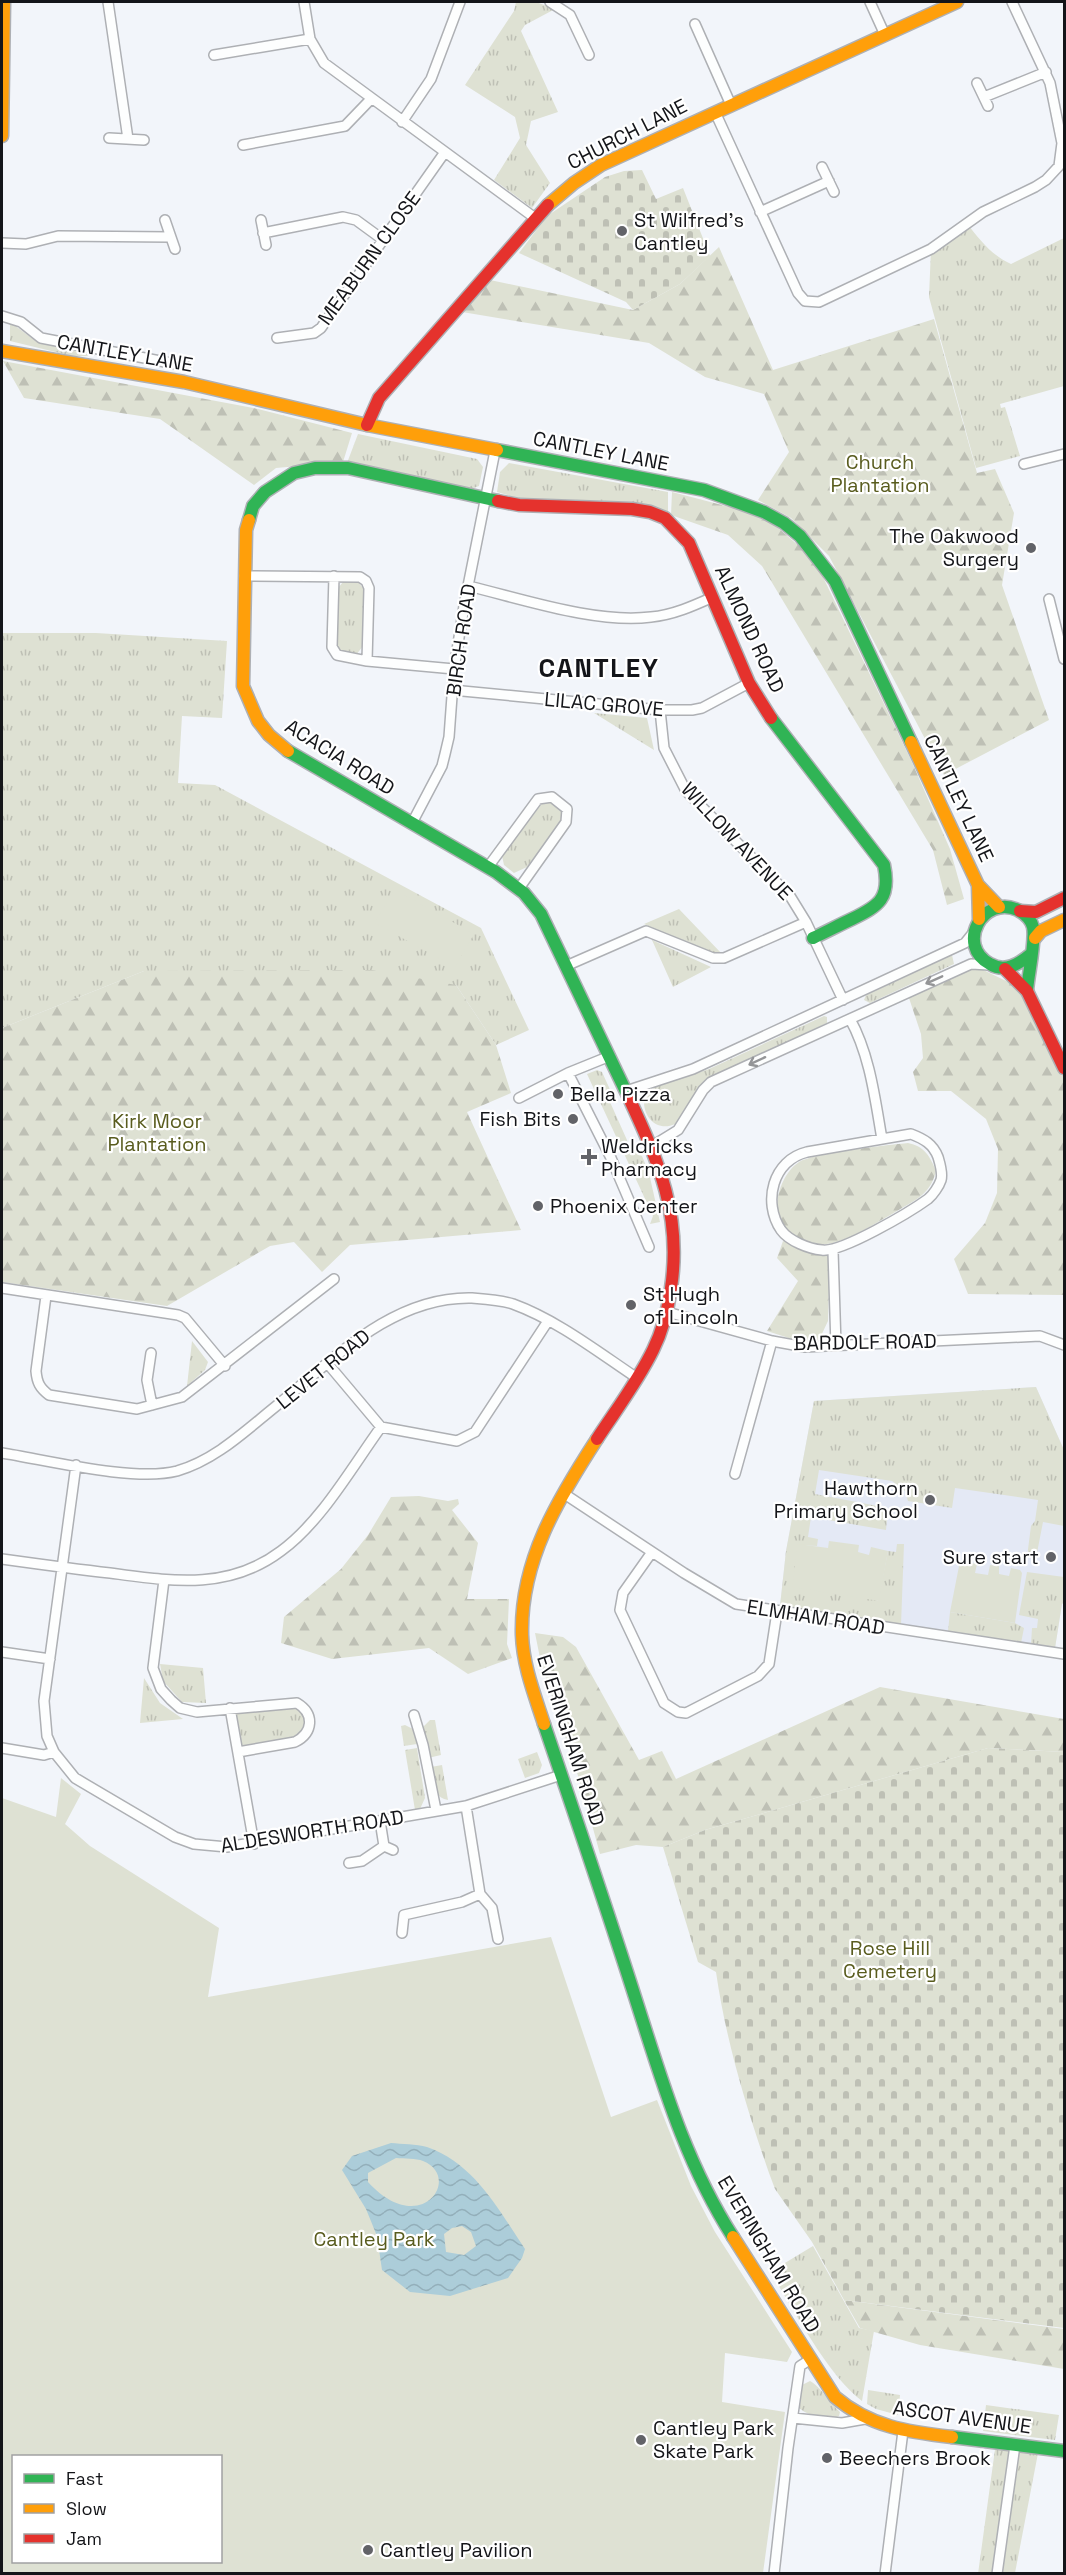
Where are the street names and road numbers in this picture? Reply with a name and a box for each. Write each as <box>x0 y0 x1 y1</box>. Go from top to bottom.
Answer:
street label: CHURCH LANE <box>563 93 691 175</box>
street label: MEABURN CLOSE <box>312 186 426 330</box>
street label: CANTLEY LANE <box>55 328 195 378</box>
street label: CANTLEY LANE <box>531 425 671 477</box>
street label: ALMOND ROAD <box>709 561 791 697</box>
street label: BIRCH ROAD <box>440 582 482 698</box>
street label: LILAC GROVE <box>543 686 665 722</box>
street label: ACACIA ROAD <box>280 713 400 801</box>
street label: CANTLEY LANE <box>918 730 1000 866</box>
street label: WILLOW AVENUE <box>676 776 798 906</box>
street label: LEVET ROAD <box>271 1323 375 1415</box>
street label: BARDOLF ROAD <box>793 1328 937 1356</box>
street label: ELMHAM ROAD <box>745 1593 887 1641</box>
street label: EVERINGHAM ROAD <box>531 1651 611 1829</box>
street label: ALDESWORTH ROAD <box>219 1804 405 1858</box>
street label: EVERINGHAM ROAD <box>712 2171 826 2337</box>
street label: ASCOT AVENUE <box>891 2394 1033 2440</box>

